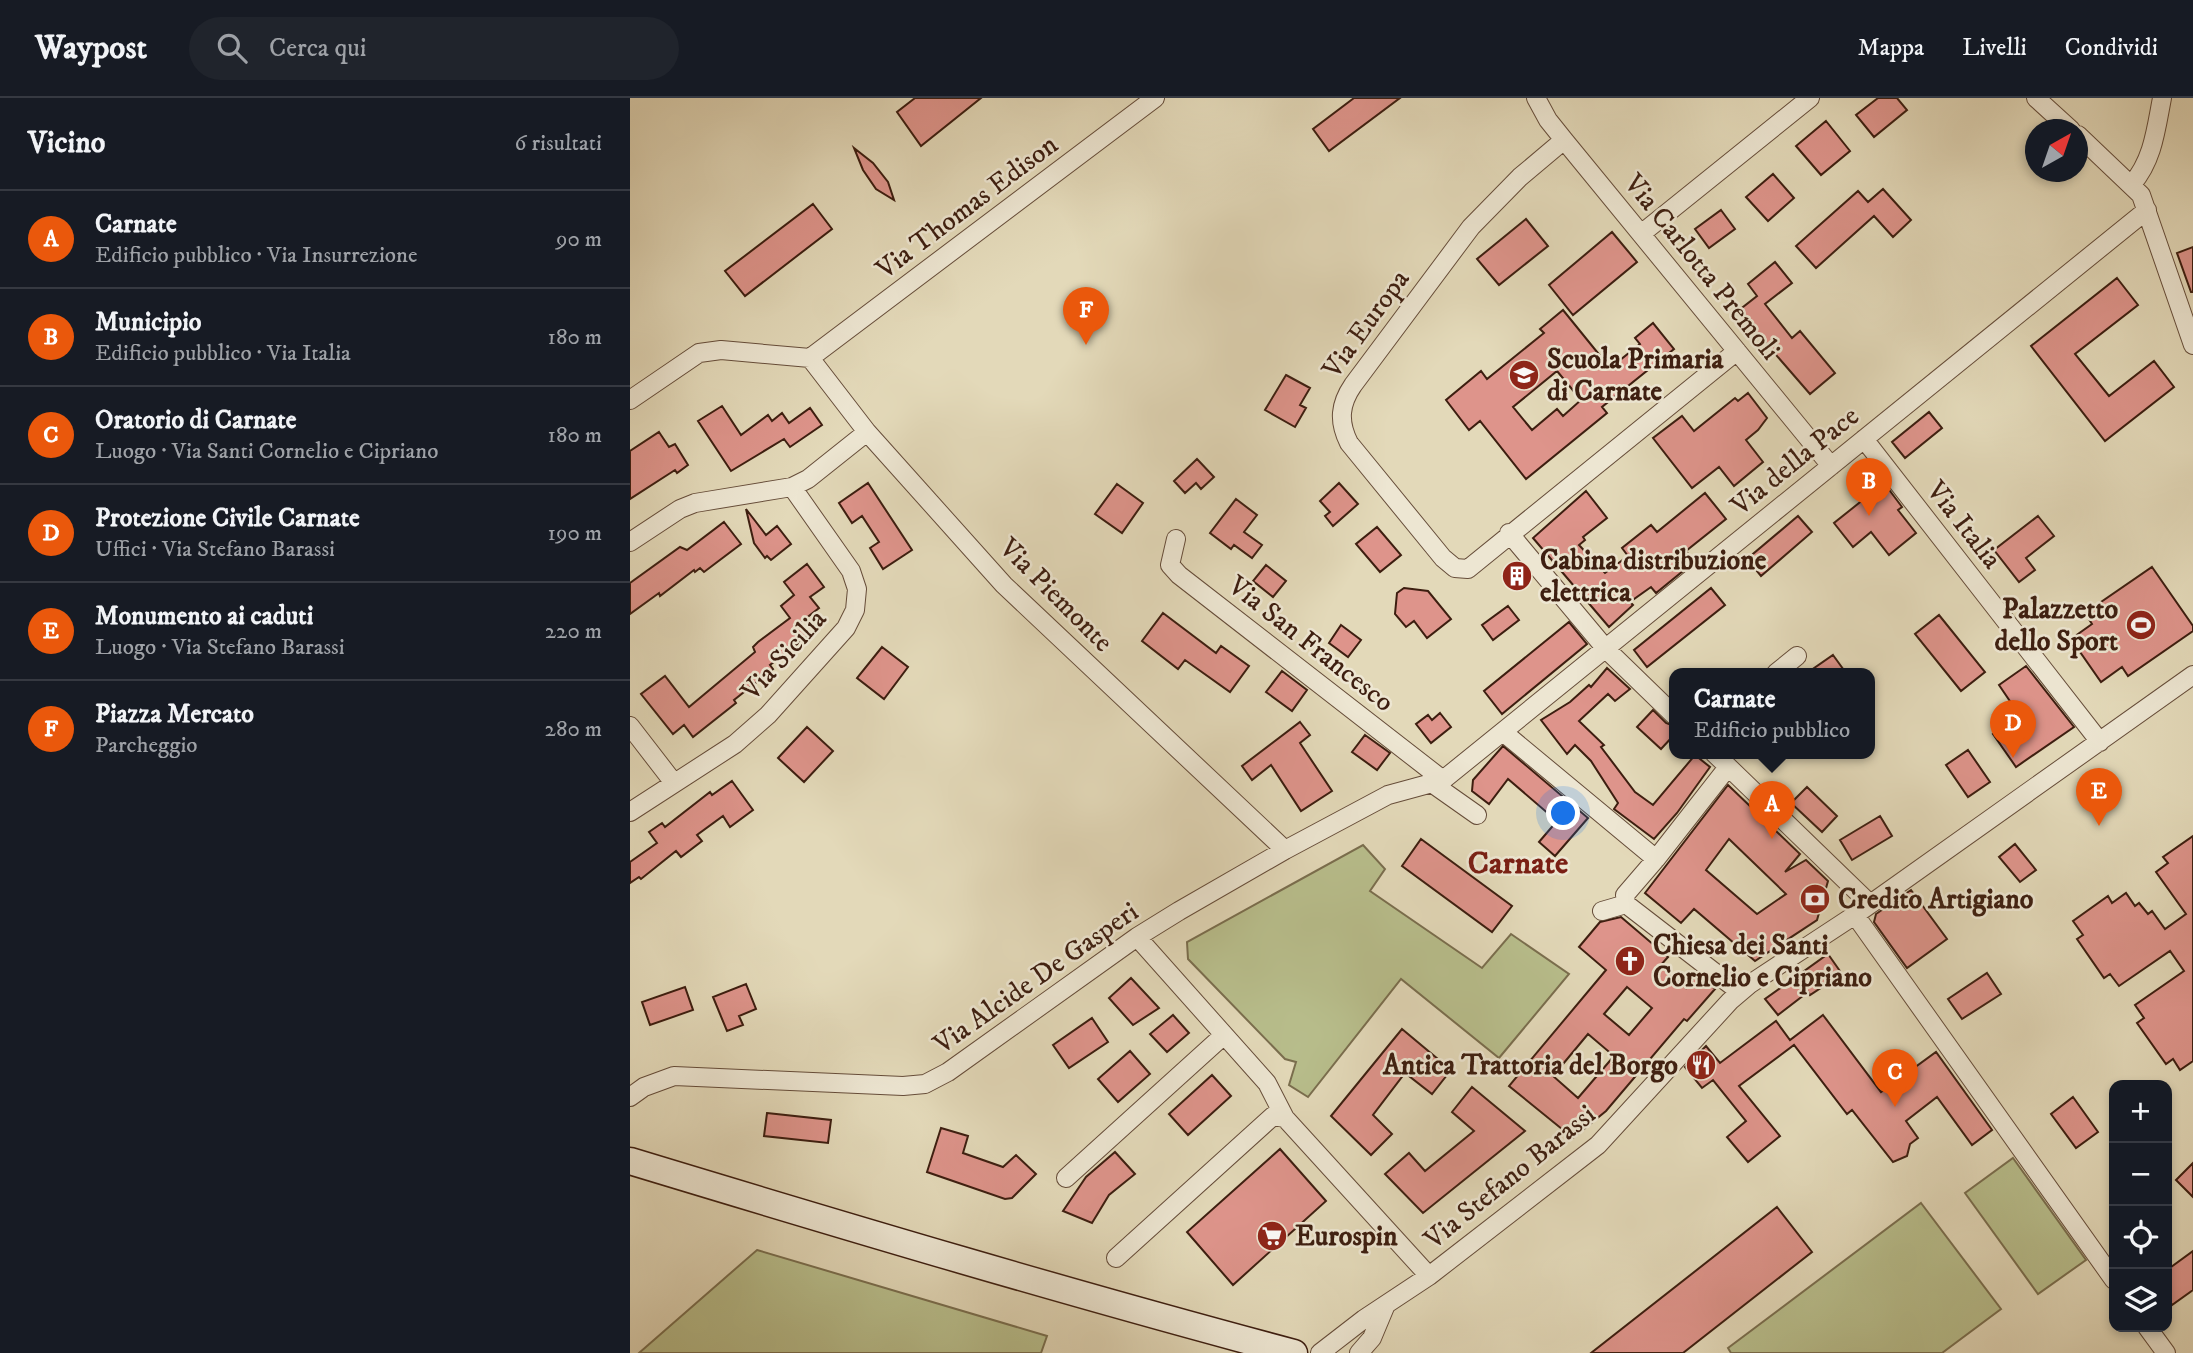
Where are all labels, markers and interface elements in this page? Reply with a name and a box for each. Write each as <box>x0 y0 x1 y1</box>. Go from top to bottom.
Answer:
search box <box>189 17 679 80</box>
text: Waypost <box>35 28 147 69</box>
icon: search <box>213 29 251 67</box>
text: Cerca qui <box>269 32 367 65</box>
text: Mappa <box>1858 33 1924 63</box>
text: Livelli <box>1962 33 2027 63</box>
text: Condividi <box>2065 33 2158 63</box>
north arrow <box>2025 119 2088 182</box>
text: Vicino <box>28 125 105 162</box>
street label: Via Thomas Edison <box>868 127 1065 287</box>
text: 6 risultati <box>515 129 602 158</box>
street label: Via Carlotta Premoli <box>1616 166 1788 367</box>
text: Carnate <box>95 208 177 241</box>
text: A <box>44 225 58 254</box>
text: 90 m <box>556 225 602 254</box>
text: Edificio pubblico · Via Insurrezione <box>95 241 418 270</box>
street label: Via Europa <box>1314 263 1417 386</box>
pin: F <box>1063 287 1109 345</box>
text: Municipio <box>95 306 202 339</box>
text: B <box>44 323 58 352</box>
text: 180 m <box>547 323 602 352</box>
text: Edificio pubblico · Via Italia <box>95 339 351 368</box>
place label: Scuola Primaria di Carnate <box>1547 342 1725 409</box>
school or university icon: Scuola Primaria di Carnate <box>1507 358 1541 392</box>
street label: Via della Pace <box>1723 399 1866 524</box>
text: Oratorio di Carnate <box>95 404 297 437</box>
text: C <box>43 421 59 450</box>
text: 180 m <box>547 421 602 450</box>
text: Luogo · Via Santi Cornelio e Cipriano <box>95 437 438 466</box>
pin: B <box>1846 458 1892 516</box>
street label: Via Italia <box>1918 473 2009 576</box>
text: Protezione Civile Carnate <box>95 502 360 535</box>
text: D <box>42 519 60 548</box>
text: 190 m <box>548 519 602 548</box>
street label: Via Piemonte <box>991 530 1120 659</box>
text: Uffici · Via Stefano Barassi <box>95 535 335 564</box>
place label: Cabina distribuzione elettrica <box>1540 543 1767 610</box>
building icon: Cabina distribuzione elettrica <box>1500 559 1534 593</box>
street label: Via San Francesco <box>1220 568 1401 720</box>
place label: Palazzetto dello Sport <box>1994 592 2118 659</box>
text: Monumento ai caduti <box>95 600 313 633</box>
street label: Via Sicilia <box>733 602 834 709</box>
sports icon: Palazzetto dello Sport <box>2124 608 2158 642</box>
text: E <box>43 617 59 646</box>
text: 220 m <box>545 617 602 646</box>
text: Luogo · Via Stefano Barassi <box>95 633 345 662</box>
popup <box>1669 668 1875 759</box>
text: Carnate <box>1694 683 1775 716</box>
text: Piazza Mercato <box>95 698 254 731</box>
pin: D <box>1990 700 2036 758</box>
text: F <box>44 715 58 744</box>
text: 280 m <box>545 715 602 744</box>
text: Edificio pubblico <box>1694 716 1850 745</box>
text: Parcheggio <box>95 731 198 760</box>
pin: E <box>2076 768 2122 826</box>
pin: A <box>1749 781 1795 839</box>
your location <box>1546 796 1580 830</box>
district label: Carnate <box>1468 844 1568 884</box>
bank icon: Credito Artigiano <box>1798 882 1832 916</box>
place label: Credito Artigiano <box>1838 882 2034 917</box>
street label: Via Alcide De Gasperi <box>926 894 1145 1062</box>
place label: Chiesa dei Santi Cornelio e Cipriano <box>1653 928 1872 995</box>
church icon: Chiesa dei Santi Cornelio e Cipriano <box>1613 944 1647 978</box>
place label: Antica Trattoria del Borgo <box>1382 1048 1678 1083</box>
restaurant icon: Antica Trattoria del Borgo <box>1684 1048 1718 1082</box>
pin: C <box>1872 1049 1918 1107</box>
map controls <box>2109 1080 2172 1332</box>
button: + <box>2109 1080 2172 1143</box>
street label: Via Stefano Barassi <box>1416 1097 1603 1258</box>
button: − <box>2109 1143 2172 1206</box>
button: locate <box>2109 1206 2172 1269</box>
supermarket icon: Eurospin <box>1255 1219 1289 1253</box>
place label: Eurospin <box>1295 1219 1398 1254</box>
button: layers <box>2109 1269 2172 1332</box>

